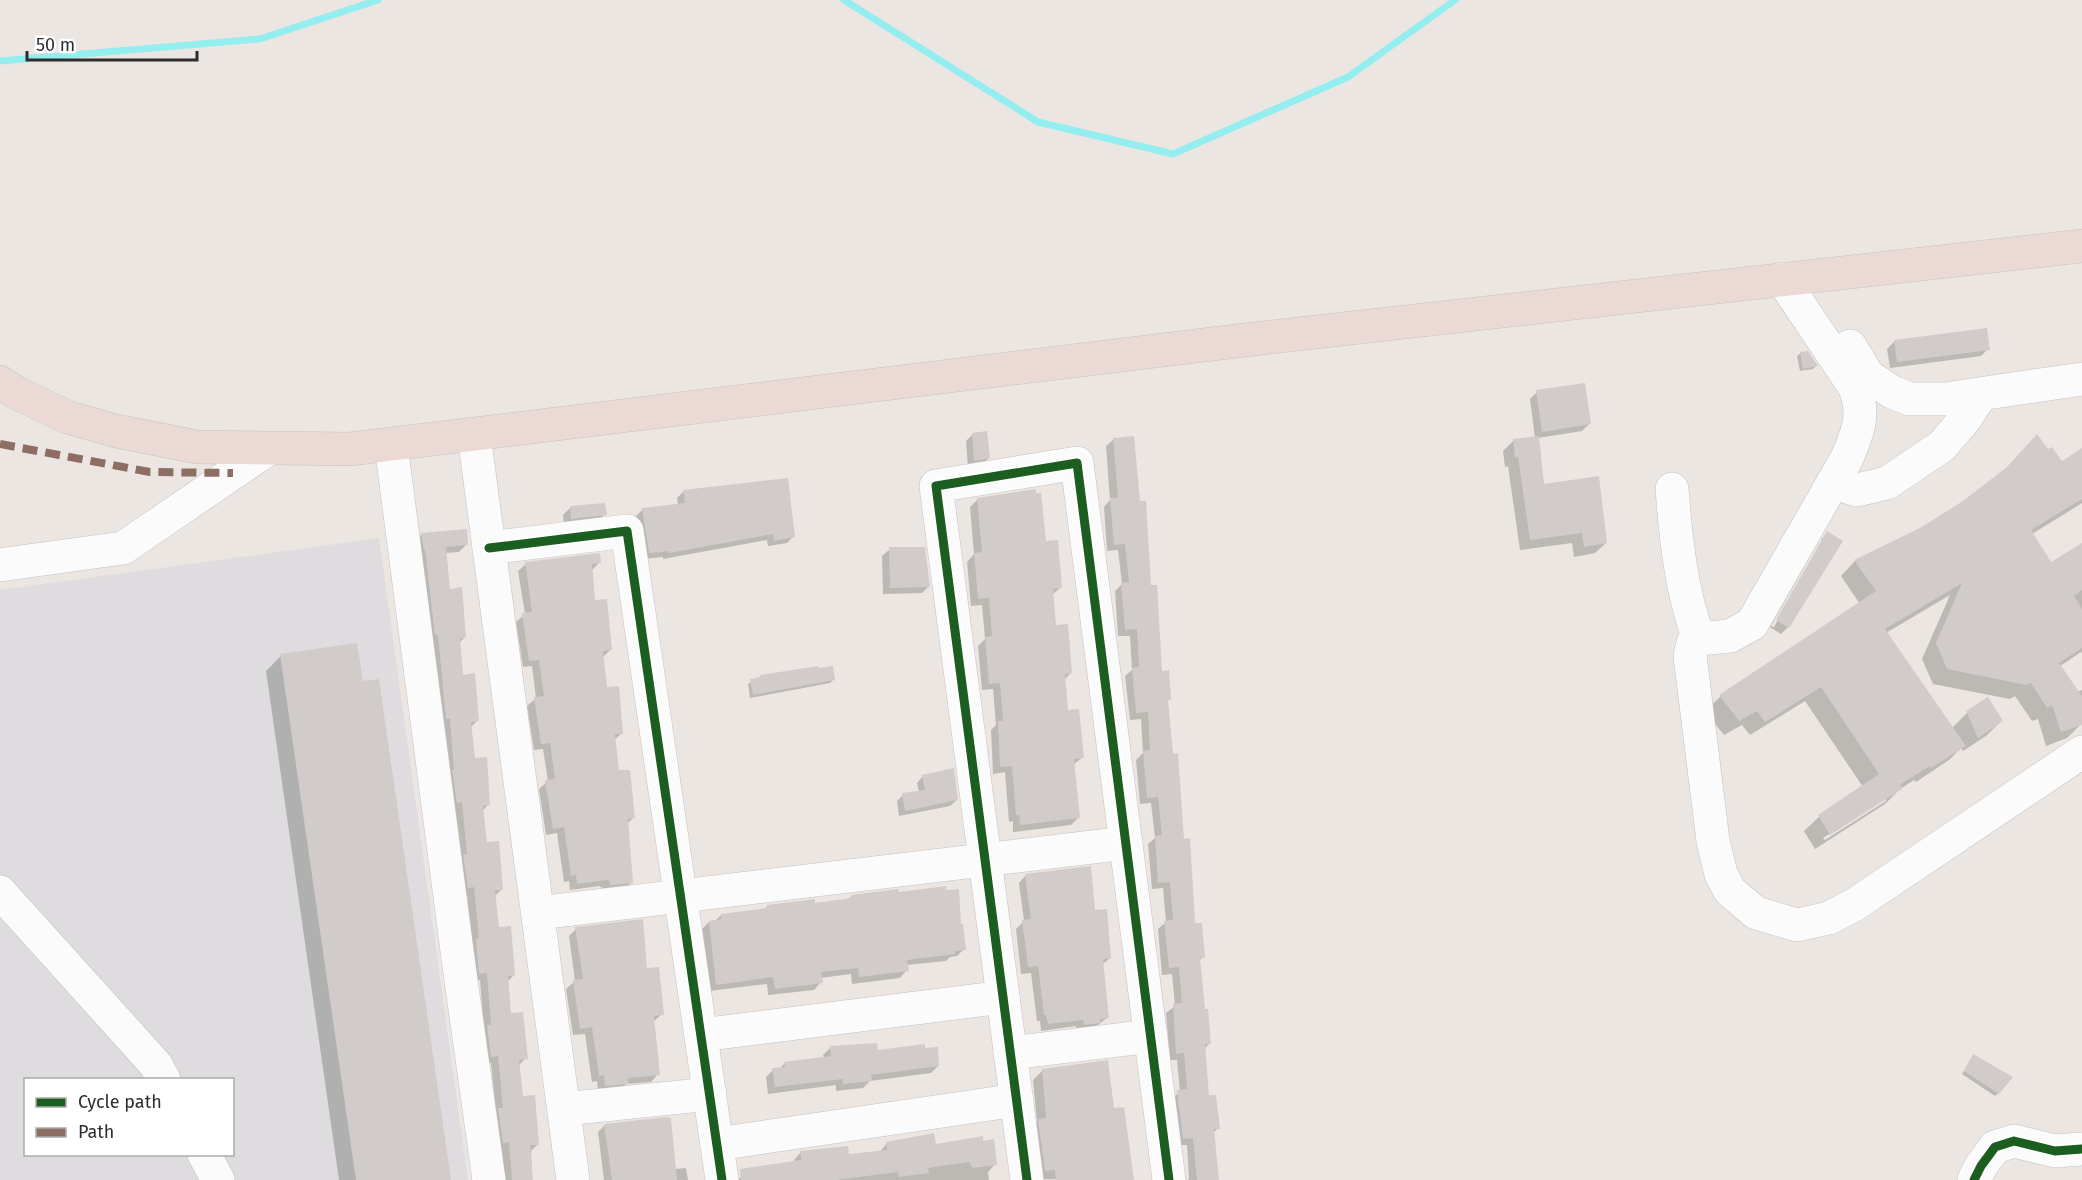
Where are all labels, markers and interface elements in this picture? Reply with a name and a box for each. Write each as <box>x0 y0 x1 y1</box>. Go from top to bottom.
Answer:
scale bar <box>27 24 196 62</box>
text: 50 m <box>36 34 75 56</box>
legend <box>24 1078 234 1156</box>
text: Cycle path <box>78 1091 162 1113</box>
text: Path <box>78 1121 114 1143</box>

